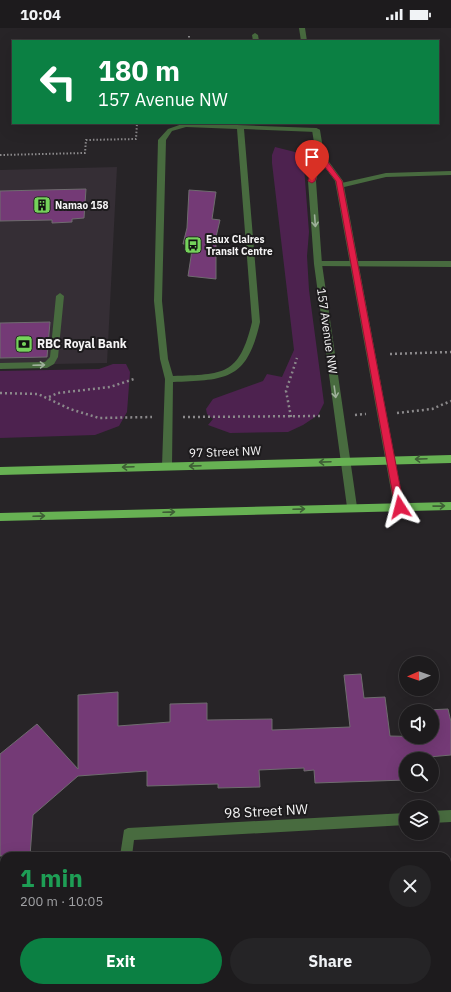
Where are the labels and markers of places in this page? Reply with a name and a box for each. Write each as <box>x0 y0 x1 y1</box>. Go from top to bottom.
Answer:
pin <box>295 140 329 181</box>
building icon: Namao 158 <box>32 195 52 215</box>
place label: Namao 158 <box>55 199 109 212</box>
place label: Eaux Claires Transit Centre <box>206 233 273 258</box>
bus stop icon: Eaux Claires Transit Centre <box>183 235 203 255</box>
bank icon: RBC Royal Bank <box>14 334 34 354</box>
place label: RBC Royal Bank <box>37 336 127 351</box>

